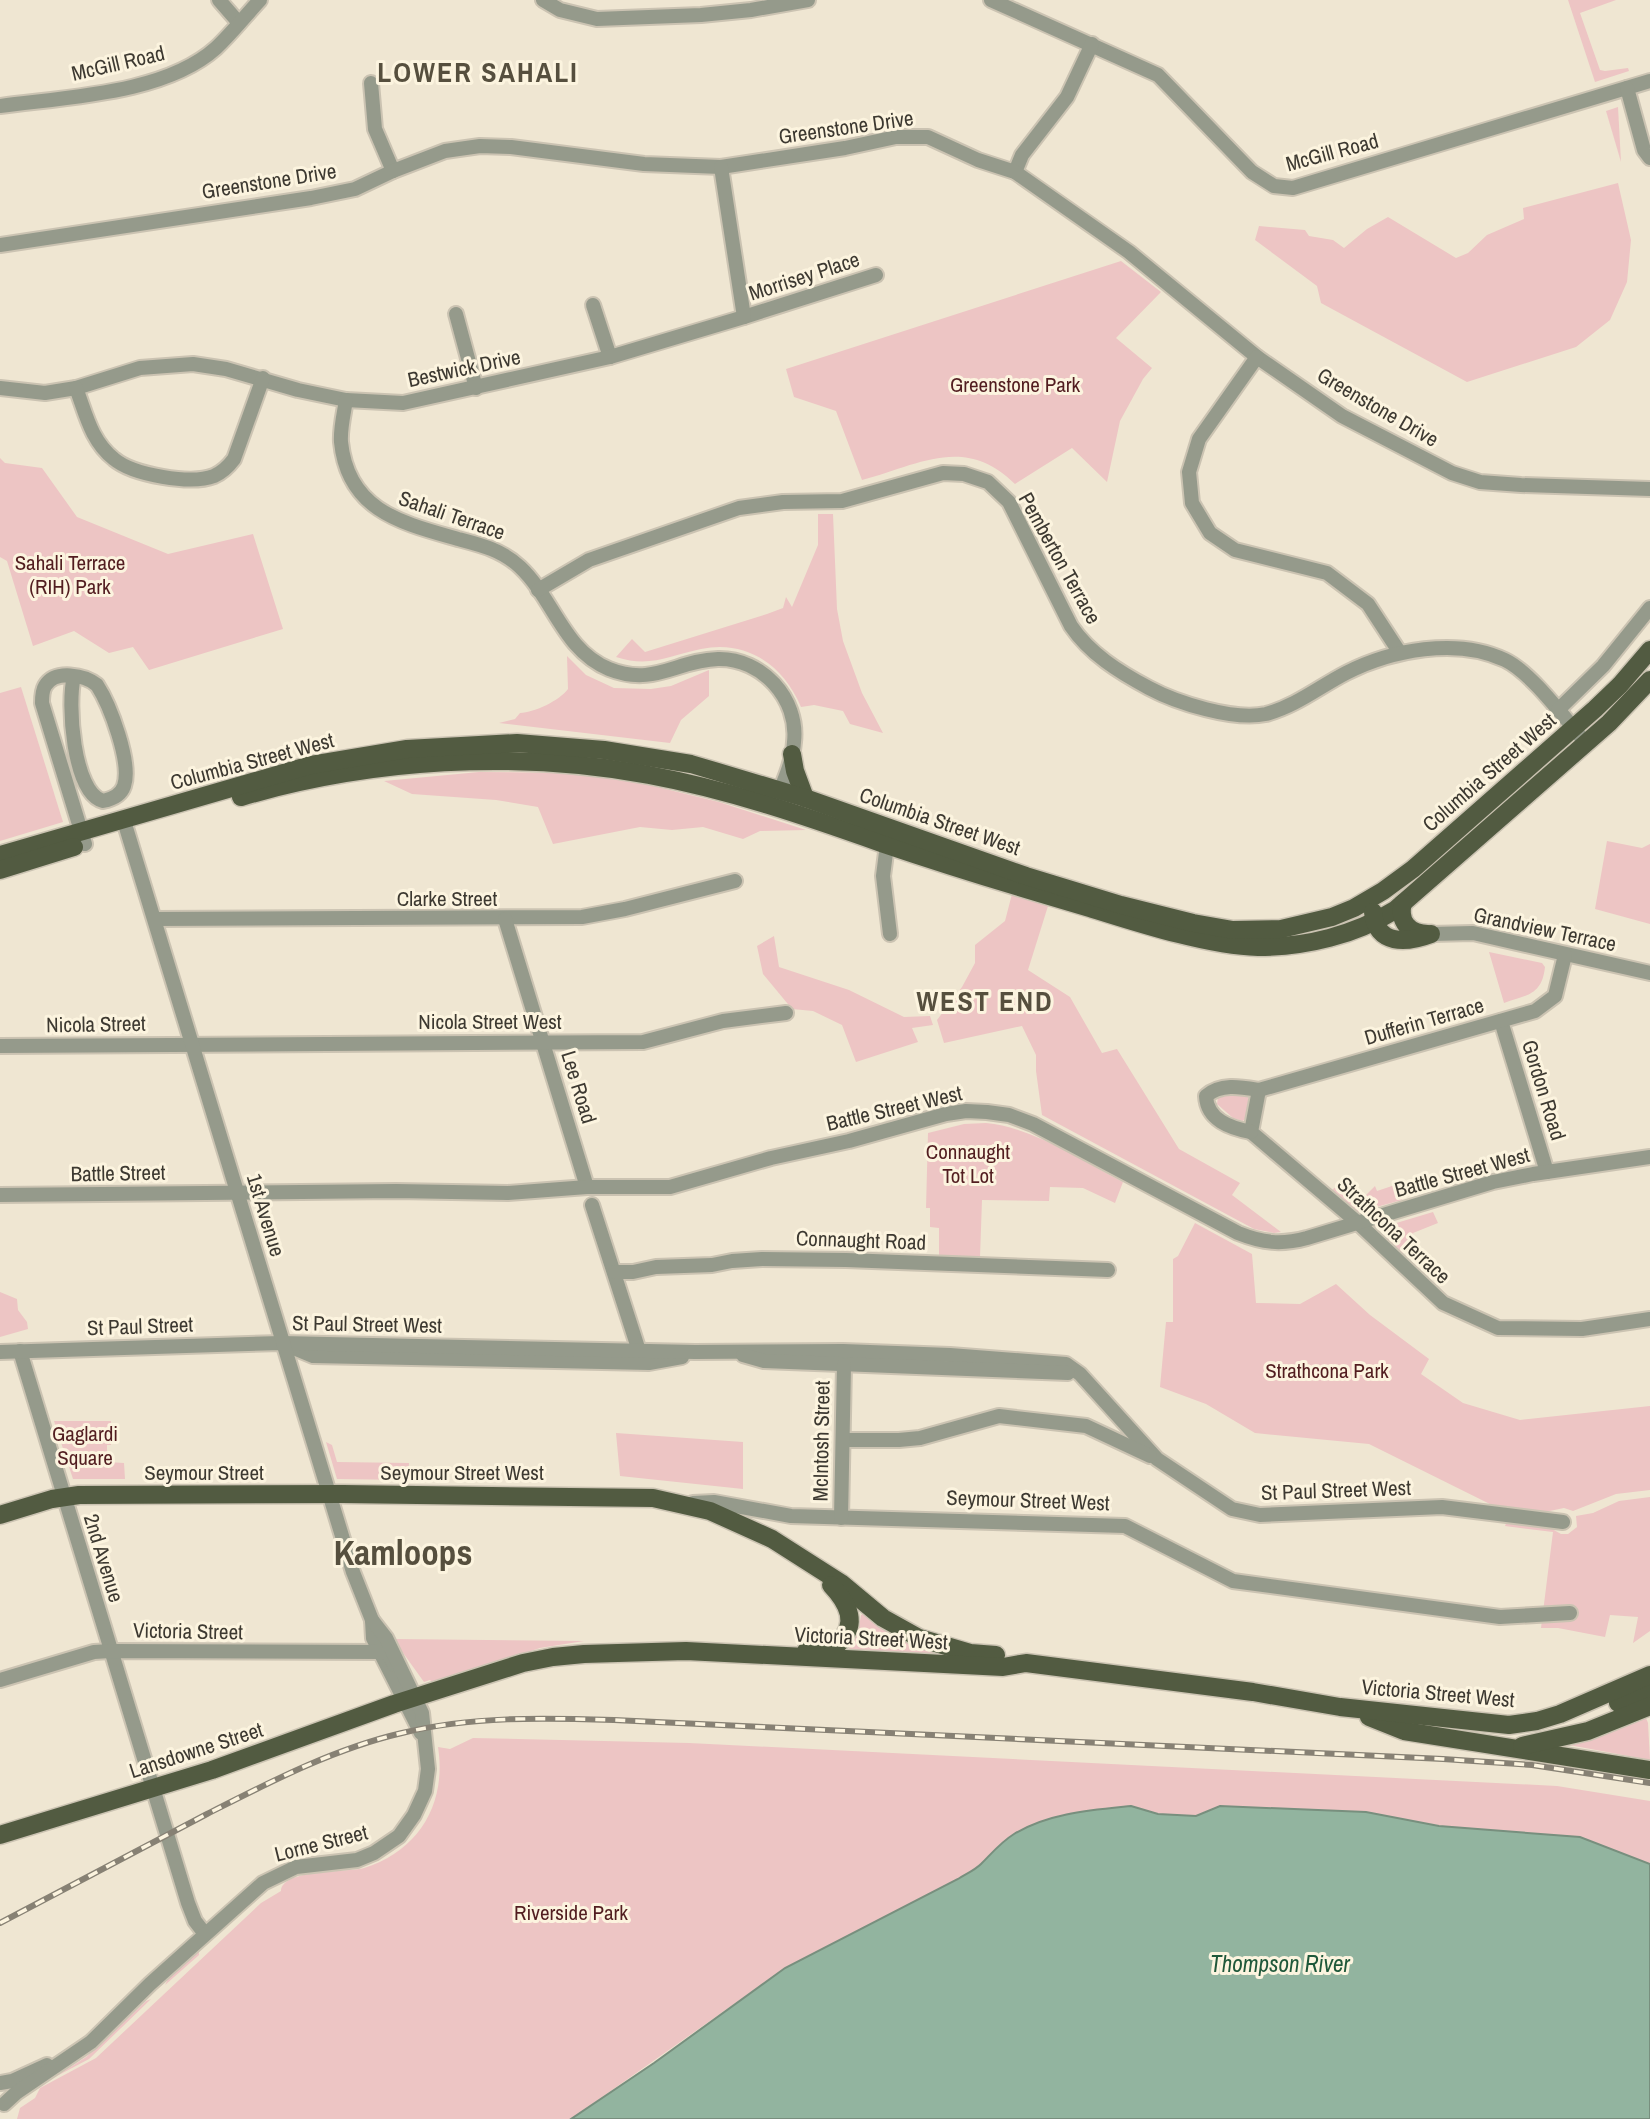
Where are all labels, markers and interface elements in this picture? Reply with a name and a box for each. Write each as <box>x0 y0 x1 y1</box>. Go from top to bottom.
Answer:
street label: McGill Road <box>69 38 167 88</box>
district label: LOWER SAHALI <box>377 53 579 91</box>
street label: Greenstone Drive <box>777 103 915 151</box>
street label: McGill Road <box>1282 126 1382 178</box>
street label: Greenstone Drive <box>200 156 338 206</box>
street label: Morrisey Place <box>745 244 863 308</box>
street label: Bestwick Drive <box>405 342 523 394</box>
street label: Greenstone Drive <box>1312 360 1444 454</box>
park label: Greenstone Park <box>950 370 1080 399</box>
street label: Sahali Terrace <box>395 483 509 547</box>
street label: Pemberton Terrace <box>1012 487 1108 629</box>
park label: Sahali Terrace (RIH) Park <box>15 548 125 601</box>
street label: Columbia Street West <box>1416 706 1562 838</box>
street label: Columbia Street West <box>167 725 337 797</box>
street label: Columbia Street West <box>856 780 1024 862</box>
street label: Clarke Street <box>397 884 497 913</box>
street label: Grandview Terrace <box>1471 900 1619 958</box>
district label: WEST END <box>916 982 1054 1020</box>
street label: Dufferin Terrace <box>1361 990 1487 1052</box>
street label: Nicola Street West <box>418 1007 562 1036</box>
street label: Nicola Street <box>46 1009 146 1039</box>
street label: Gordon Road <box>1515 1036 1573 1144</box>
street label: Lee Road <box>554 1047 604 1127</box>
street label: Battle Street West <box>823 1078 965 1138</box>
park label: Connaught Tot Lot <box>926 1137 1010 1190</box>
street label: Battle Street West <box>1391 1140 1533 1204</box>
street label: Battle Street <box>70 1158 166 1188</box>
street label: 1st Avenue <box>240 1170 292 1260</box>
street label: Strathcona Terrace <box>1331 1170 1457 1290</box>
street label: Connaught Road <box>795 1223 927 1257</box>
street label: St Paul Street West <box>292 1308 442 1340</box>
street label: St Paul Street <box>86 1310 194 1342</box>
park label: Strathcona Park <box>1265 1356 1389 1385</box>
street label: McIntosh Street <box>805 1380 837 1502</box>
park label: Gaglardi Square <box>52 1419 118 1472</box>
street label: Seymour Street <box>144 1458 264 1487</box>
street label: Seymour Street West <box>380 1458 544 1487</box>
street label: St Paul Street West <box>1261 1473 1412 1507</box>
street label: Seymour Street West <box>946 1483 1110 1517</box>
street label: 2nd Avenue <box>77 1510 131 1606</box>
district label: Kamloops <box>334 1529 472 1576</box>
street label: Victoria Street <box>133 1616 243 1646</box>
street label: Victoria Street West <box>794 1620 949 1657</box>
street label: Victoria Street West <box>1360 1672 1516 1714</box>
street label: Lansdowne Street <box>126 1715 267 1785</box>
street label: Lorne Street <box>272 1817 371 1869</box>
park label: Riverside Park <box>514 1898 628 1927</box>
water label: Thompson River <box>1210 1948 1350 1979</box>

